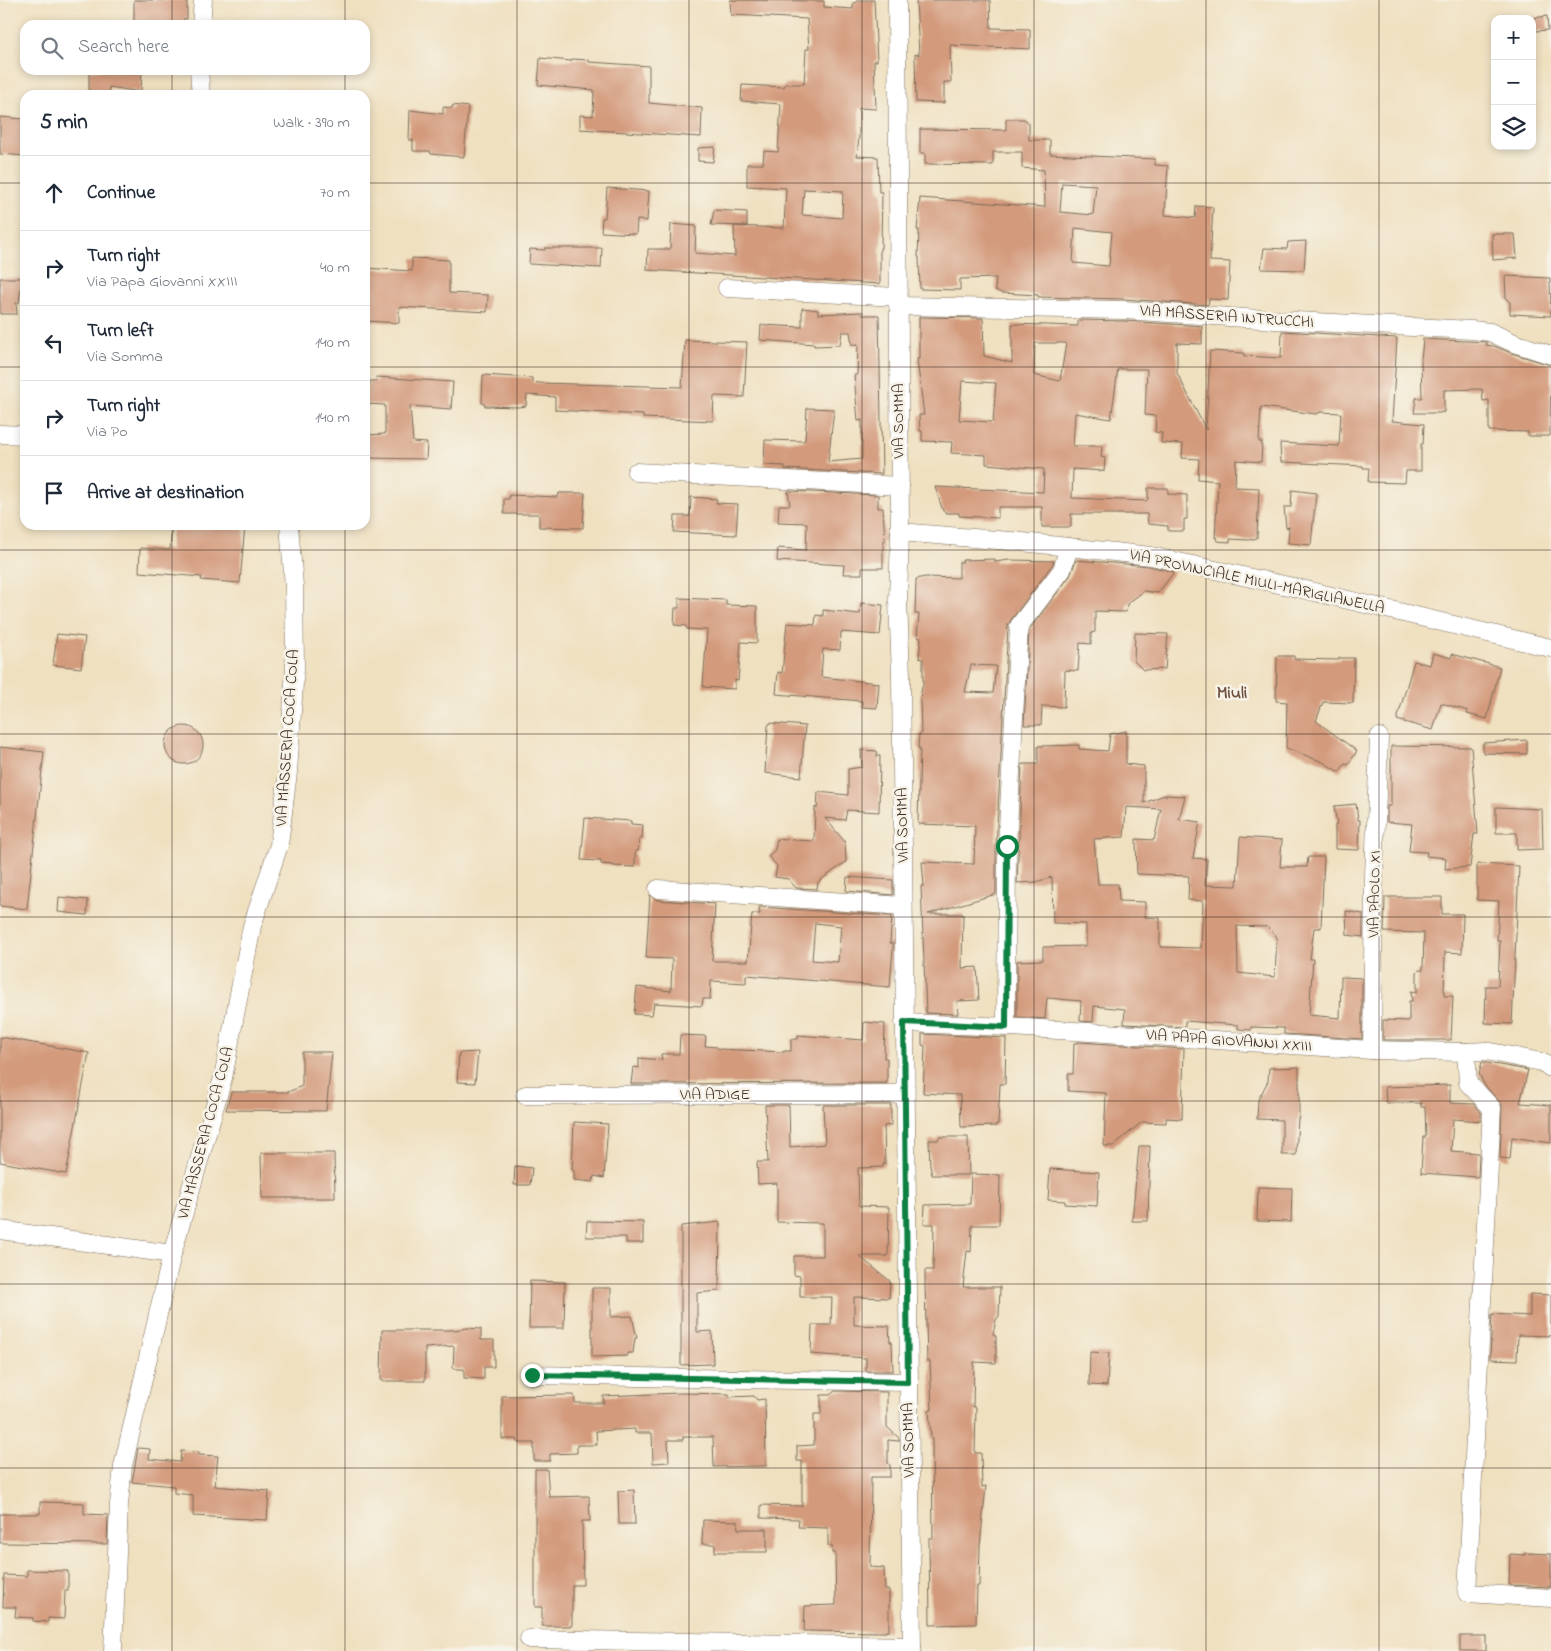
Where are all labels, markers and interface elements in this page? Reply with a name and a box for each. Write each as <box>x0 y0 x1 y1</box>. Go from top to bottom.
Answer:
map controls <box>1491 15 1536 150</box>
button: + <box>1491 15 1536 60</box>
search box <box>20 20 370 75</box>
icon: search <box>38 34 66 62</box>
text: Search here <box>78 34 169 61</box>
button: − <box>1491 60 1536 105</box>
button: layers <box>1491 105 1536 150</box>
text: 5 min <box>40 108 88 138</box>
text: Walk · 390 m <box>273 111 350 135</box>
icon: ahead <box>40 179 68 207</box>
text: Continue <box>87 180 155 207</box>
text: 70 m <box>320 181 350 205</box>
text: Turn right <box>87 243 160 270</box>
icon: right <box>40 254 68 282</box>
text: 40 m <box>320 256 350 280</box>
text: Via Papa Giovanni XXIII <box>87 270 238 294</box>
street label: VIA MASSERIA INTRUCCHI <box>1138 299 1315 335</box>
text: Turn left <box>87 318 154 345</box>
icon: left <box>40 329 68 357</box>
text: 140 m <box>315 331 350 355</box>
text: Via Somma <box>87 345 163 369</box>
street label: VIA SOMMA <box>887 383 911 460</box>
text: Turn right <box>87 393 160 420</box>
icon: right <box>40 404 68 432</box>
text: 140 m <box>315 406 350 430</box>
text: Via Po <box>87 420 127 444</box>
icon: arrive <box>40 479 68 507</box>
text: Arrive at destination <box>87 480 244 507</box>
street label: VIA PROVINCIALE MIULI-MARIGLIANELLA <box>1126 543 1387 621</box>
street label: VIA MASSERIA COCA COLA <box>270 649 306 828</box>
district label: Miuli <box>1217 681 1247 707</box>
street label: VIA SOMMA <box>890 787 916 864</box>
route start <box>996 835 1019 858</box>
street label: VIA PAOLO XI <box>1362 850 1388 939</box>
street label: VIA PAPA GIOVANNI XXIII <box>1144 1023 1313 1059</box>
street label: VIA MASSERIA COCA COLA <box>171 1044 241 1223</box>
street label: VIA ADIGE <box>679 1083 750 1107</box>
route end <box>521 1364 544 1387</box>
street label: VIA SOMMA <box>896 1402 922 1479</box>

